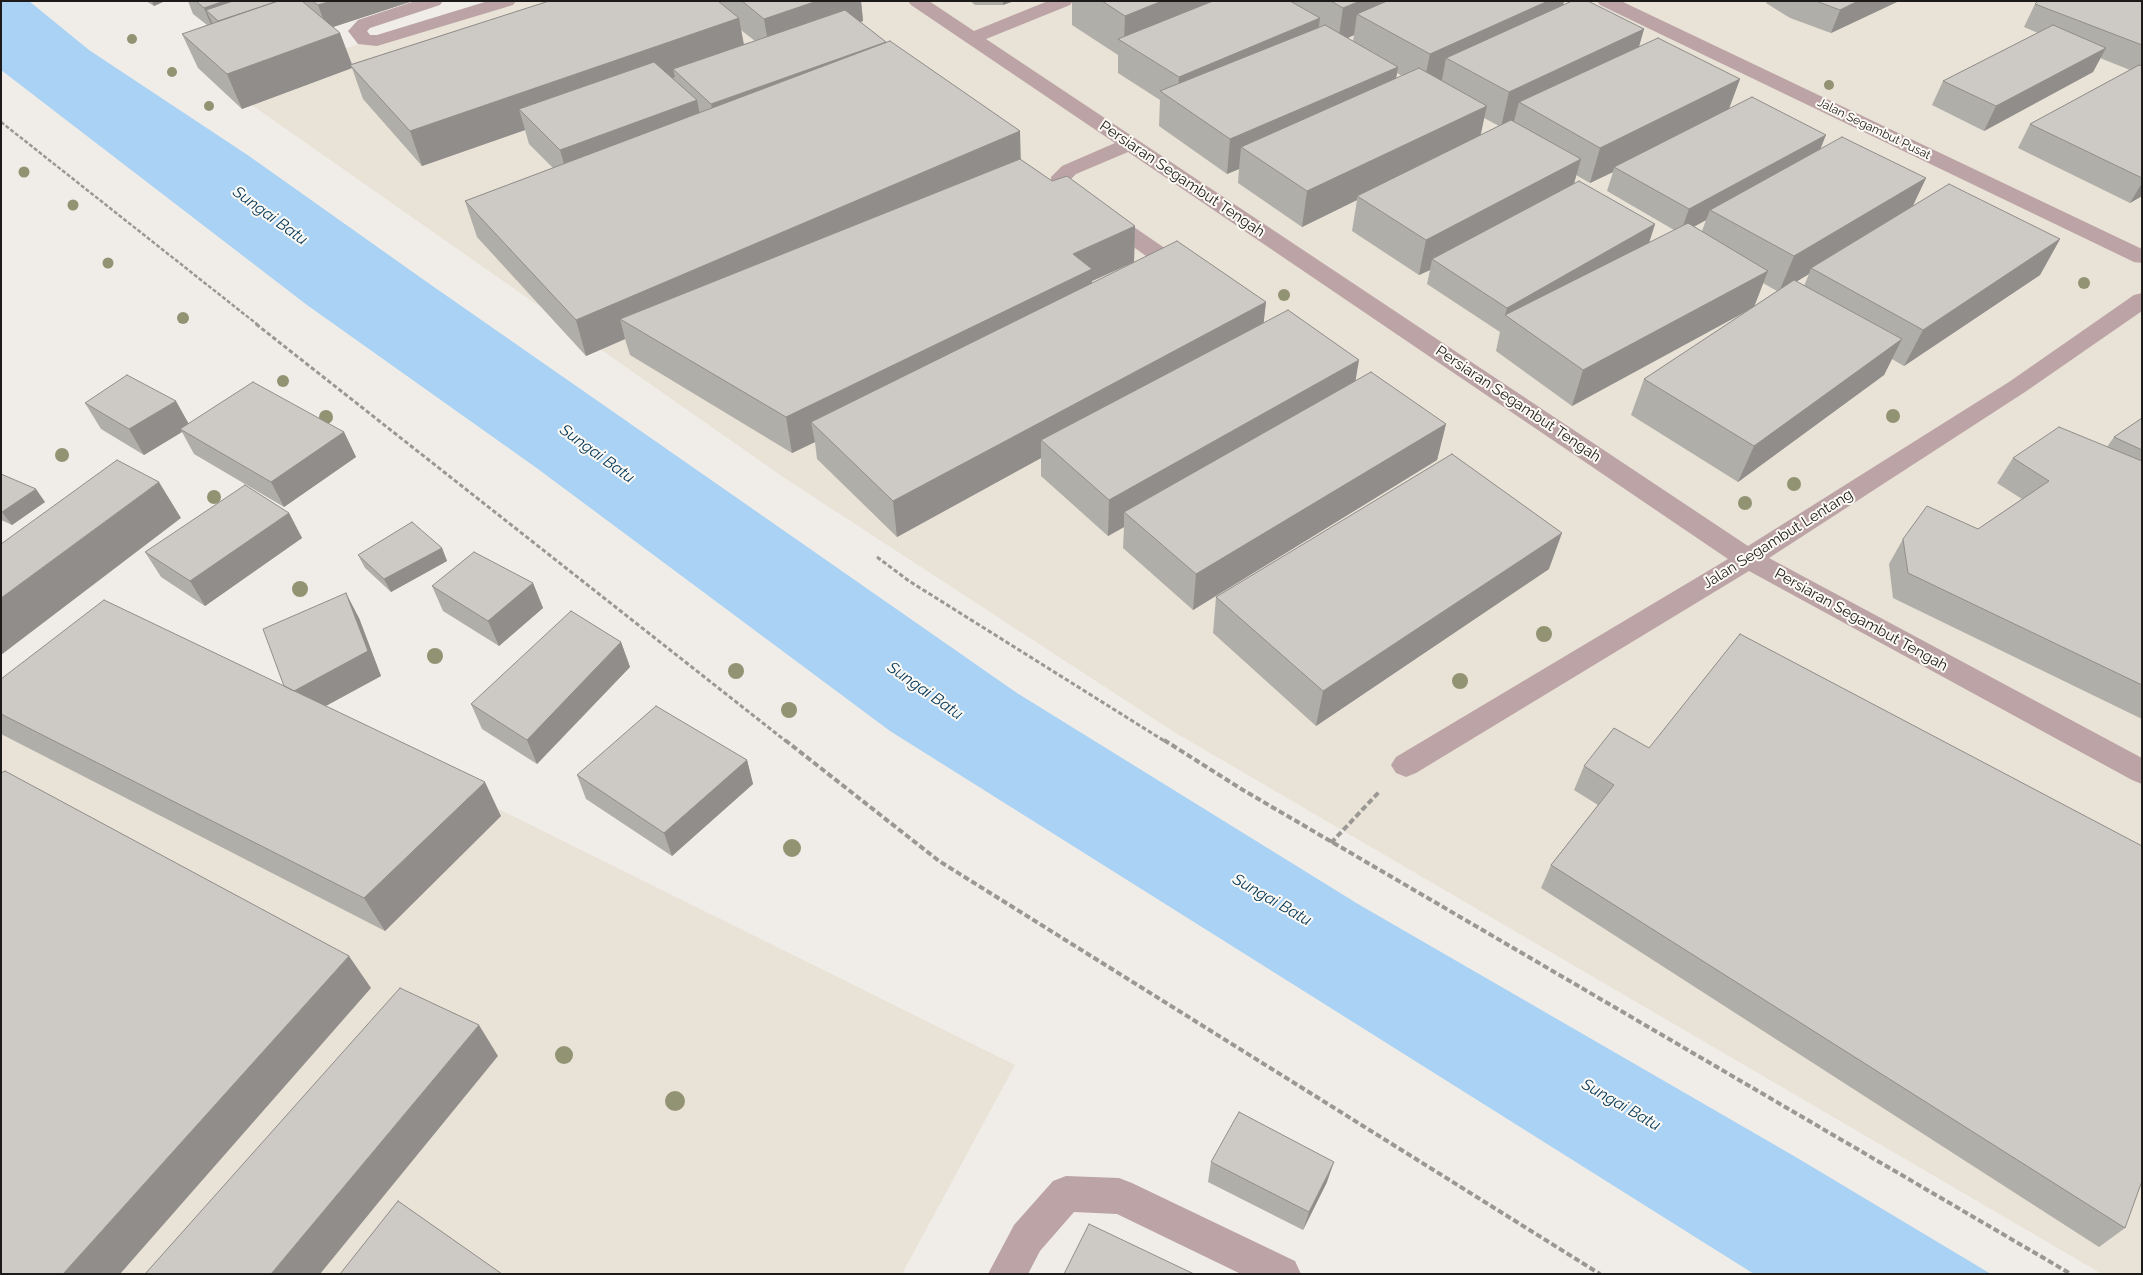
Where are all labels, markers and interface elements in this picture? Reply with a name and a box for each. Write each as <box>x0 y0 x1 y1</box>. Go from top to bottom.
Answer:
street label: Jalan Segambut Pusat <box>1815 95 1933 163</box>
street label: Persiaran Segambut Tengah <box>1096 117 1268 241</box>
water label: Sungai Batu <box>229 182 311 250</box>
street label: Persiaran Segambut Tengah <box>1432 342 1604 466</box>
water label: Sungai Batu <box>556 420 638 488</box>
street label: Jalan Segambut Lentang <box>1700 485 1856 593</box>
street label: Persiaran Segambut Tengah <box>1771 565 1951 675</box>
water label: Sungai Batu <box>884 658 966 724</box>
water label: Sungai Batu <box>1229 870 1315 930</box>
water label: Sungai Batu <box>1578 1075 1664 1135</box>

